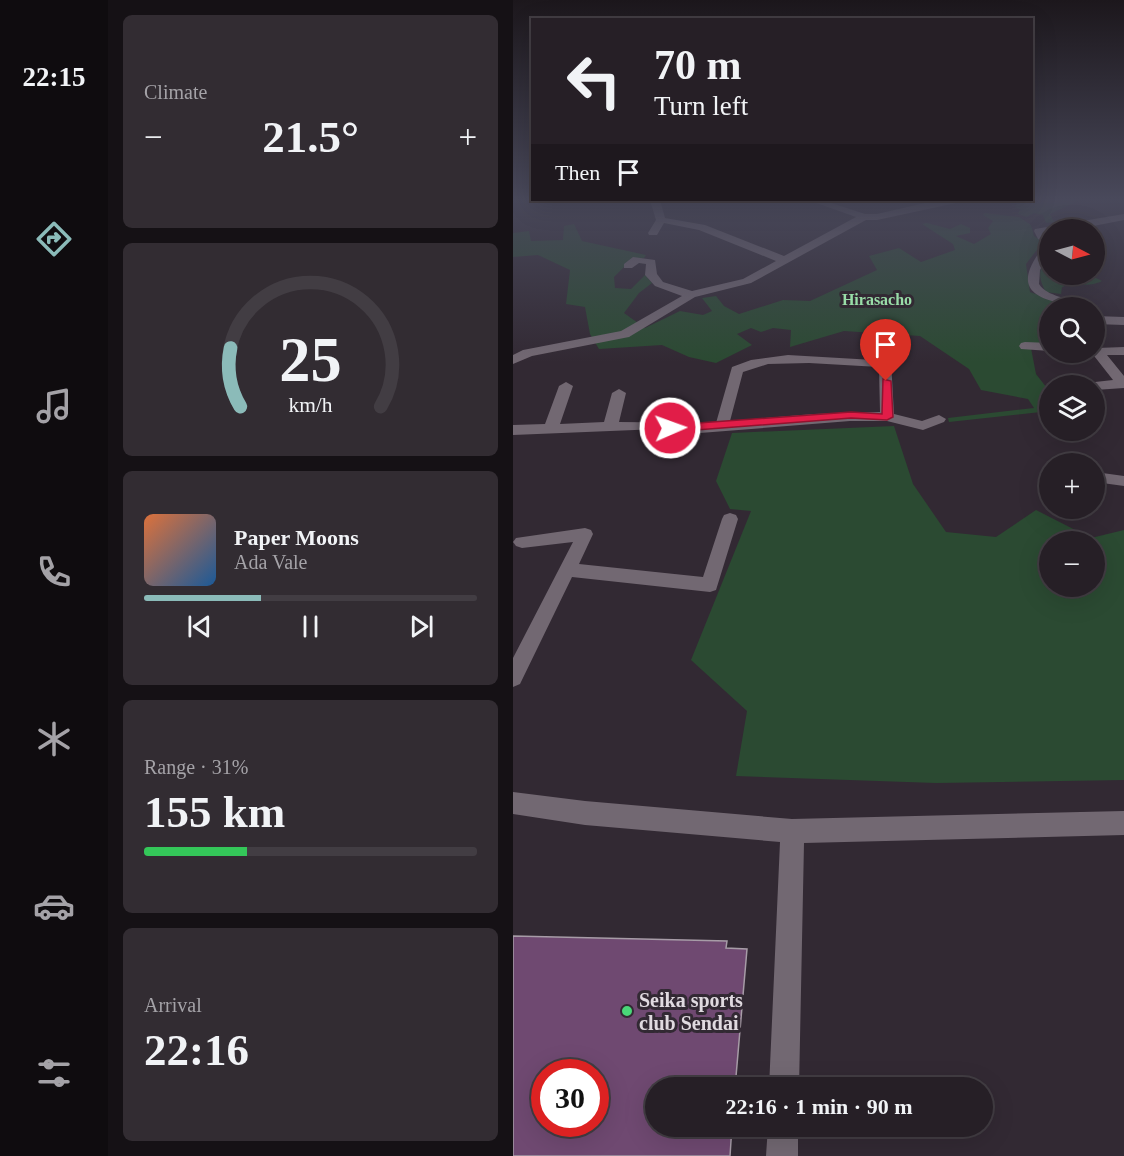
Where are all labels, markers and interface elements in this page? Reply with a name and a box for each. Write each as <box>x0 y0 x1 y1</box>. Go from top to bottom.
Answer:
icon: left <box>555 42 633 120</box>
text: 70 m <box>654 42 742 88</box>
text: 22:15 <box>23 62 86 92</box>
text: Climate <box>144 81 207 103</box>
text: Turn left <box>654 91 748 121</box>
text: 21.5° <box>262 112 359 162</box>
text: − <box>144 119 163 155</box>
text: + <box>458 119 477 155</box>
icon: arrive <box>612 156 645 189</box>
text: Then <box>555 160 600 185</box>
icon: directions <box>33 218 75 260</box>
north arrow <box>1039 219 1105 285</box>
map controls <box>1039 219 1105 597</box>
district label: Hirasacho <box>842 291 912 308</box>
button: search <box>1039 297 1105 363</box>
pin <box>860 319 911 381</box>
text: 25 <box>279 325 342 394</box>
icon: arrive <box>869 328 902 361</box>
button: layers <box>1039 375 1105 441</box>
icon: music <box>33 385 75 427</box>
text: km/h <box>288 393 333 417</box>
position arrow <box>638 396 702 460</box>
button: + <box>1039 453 1105 519</box>
text: Paper Moons <box>234 525 359 550</box>
button: − <box>1039 531 1105 597</box>
icon: phone <box>33 551 75 593</box>
text: Ada Vale <box>234 551 308 573</box>
icon: previous <box>183 610 216 643</box>
icon: pause <box>294 610 327 643</box>
icon: next <box>405 610 438 643</box>
icon: climate <box>33 718 75 760</box>
text: Range · 31% <box>144 756 248 778</box>
text: 155 km <box>144 787 285 837</box>
icon: car <box>33 885 75 927</box>
place label: Seika sports club Sendai <box>639 989 743 1034</box>
text: Arrival <box>144 994 202 1016</box>
marker: Seika sports club Sendai <box>620 1004 634 1018</box>
text: 22:16 <box>144 1025 249 1075</box>
icon: filters <box>33 1052 75 1094</box>
speed limit sign: 30 <box>531 1059 609 1137</box>
text: 22:16 · 1 min · 90 m <box>726 1094 913 1119</box>

